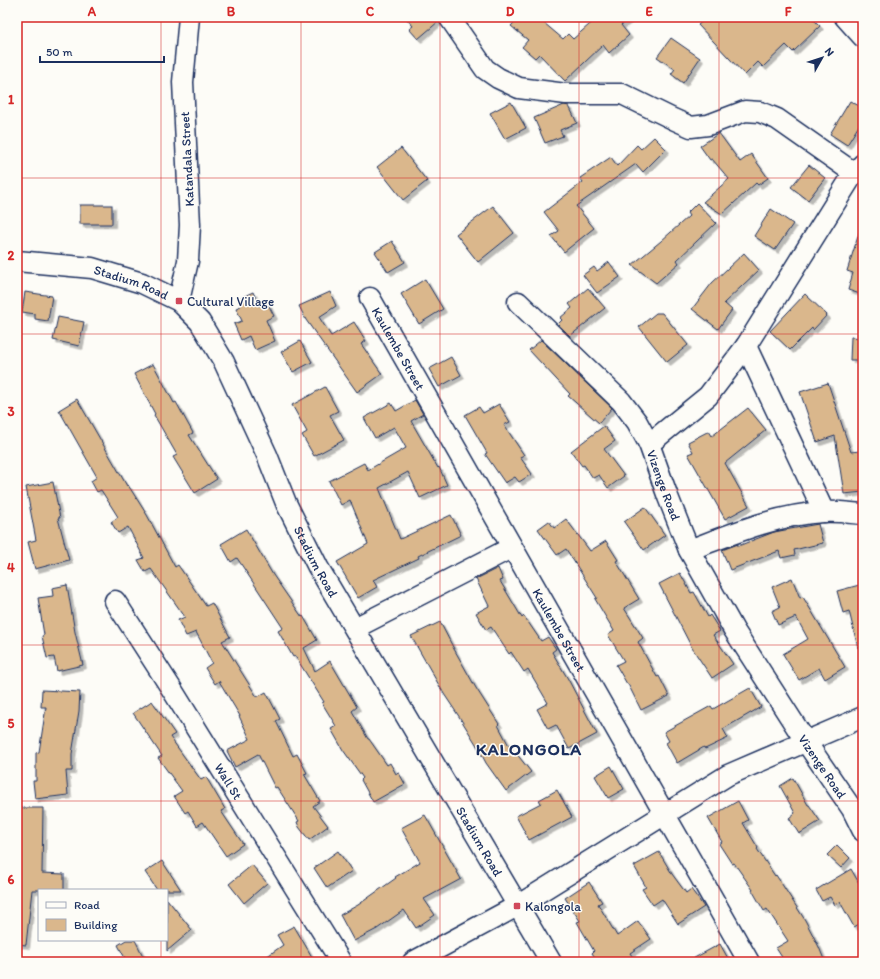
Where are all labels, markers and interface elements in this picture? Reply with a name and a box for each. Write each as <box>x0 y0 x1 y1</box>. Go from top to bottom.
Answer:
text: A <box>87 4 97 19</box>
text: B <box>227 4 236 19</box>
text: C <box>366 4 375 19</box>
text: D <box>506 4 515 19</box>
text: E <box>645 4 653 19</box>
text: F <box>785 4 792 19</box>
scale bar <box>40 38 164 64</box>
north arrow <box>802 38 842 78</box>
text: 50 m <box>46 45 72 59</box>
text: N <box>822 45 837 59</box>
text: 1 <box>8 92 14 107</box>
street label: Katandala Street <box>177 111 197 207</box>
text: 2 <box>8 248 15 263</box>
street label: Stadium Road <box>92 262 171 302</box>
place label: Cultural Village <box>187 294 274 309</box>
marker: Cultural Village <box>174 296 184 306</box>
street label: Kaulembe Street <box>369 304 428 393</box>
text: 3 <box>7 404 15 419</box>
street label: Vizenge Road <box>644 448 684 522</box>
street label: Stadium Road <box>291 524 342 600</box>
text: 4 <box>7 560 15 575</box>
street label: Kaulembe Street <box>530 586 589 674</box>
text: 5 <box>8 716 15 731</box>
street label: Vizenge Road <box>796 732 850 801</box>
district label: KALONGOLA <box>476 739 582 759</box>
street label: Wall St <box>212 760 246 802</box>
street label: Stadium Road <box>453 804 506 879</box>
text: 6 <box>8 872 15 887</box>
legend <box>38 889 168 941</box>
text: Road <box>74 898 100 912</box>
place label: Kalongola <box>525 899 581 914</box>
marker: Kalongola <box>512 901 522 911</box>
text: Building <box>74 918 118 932</box>

